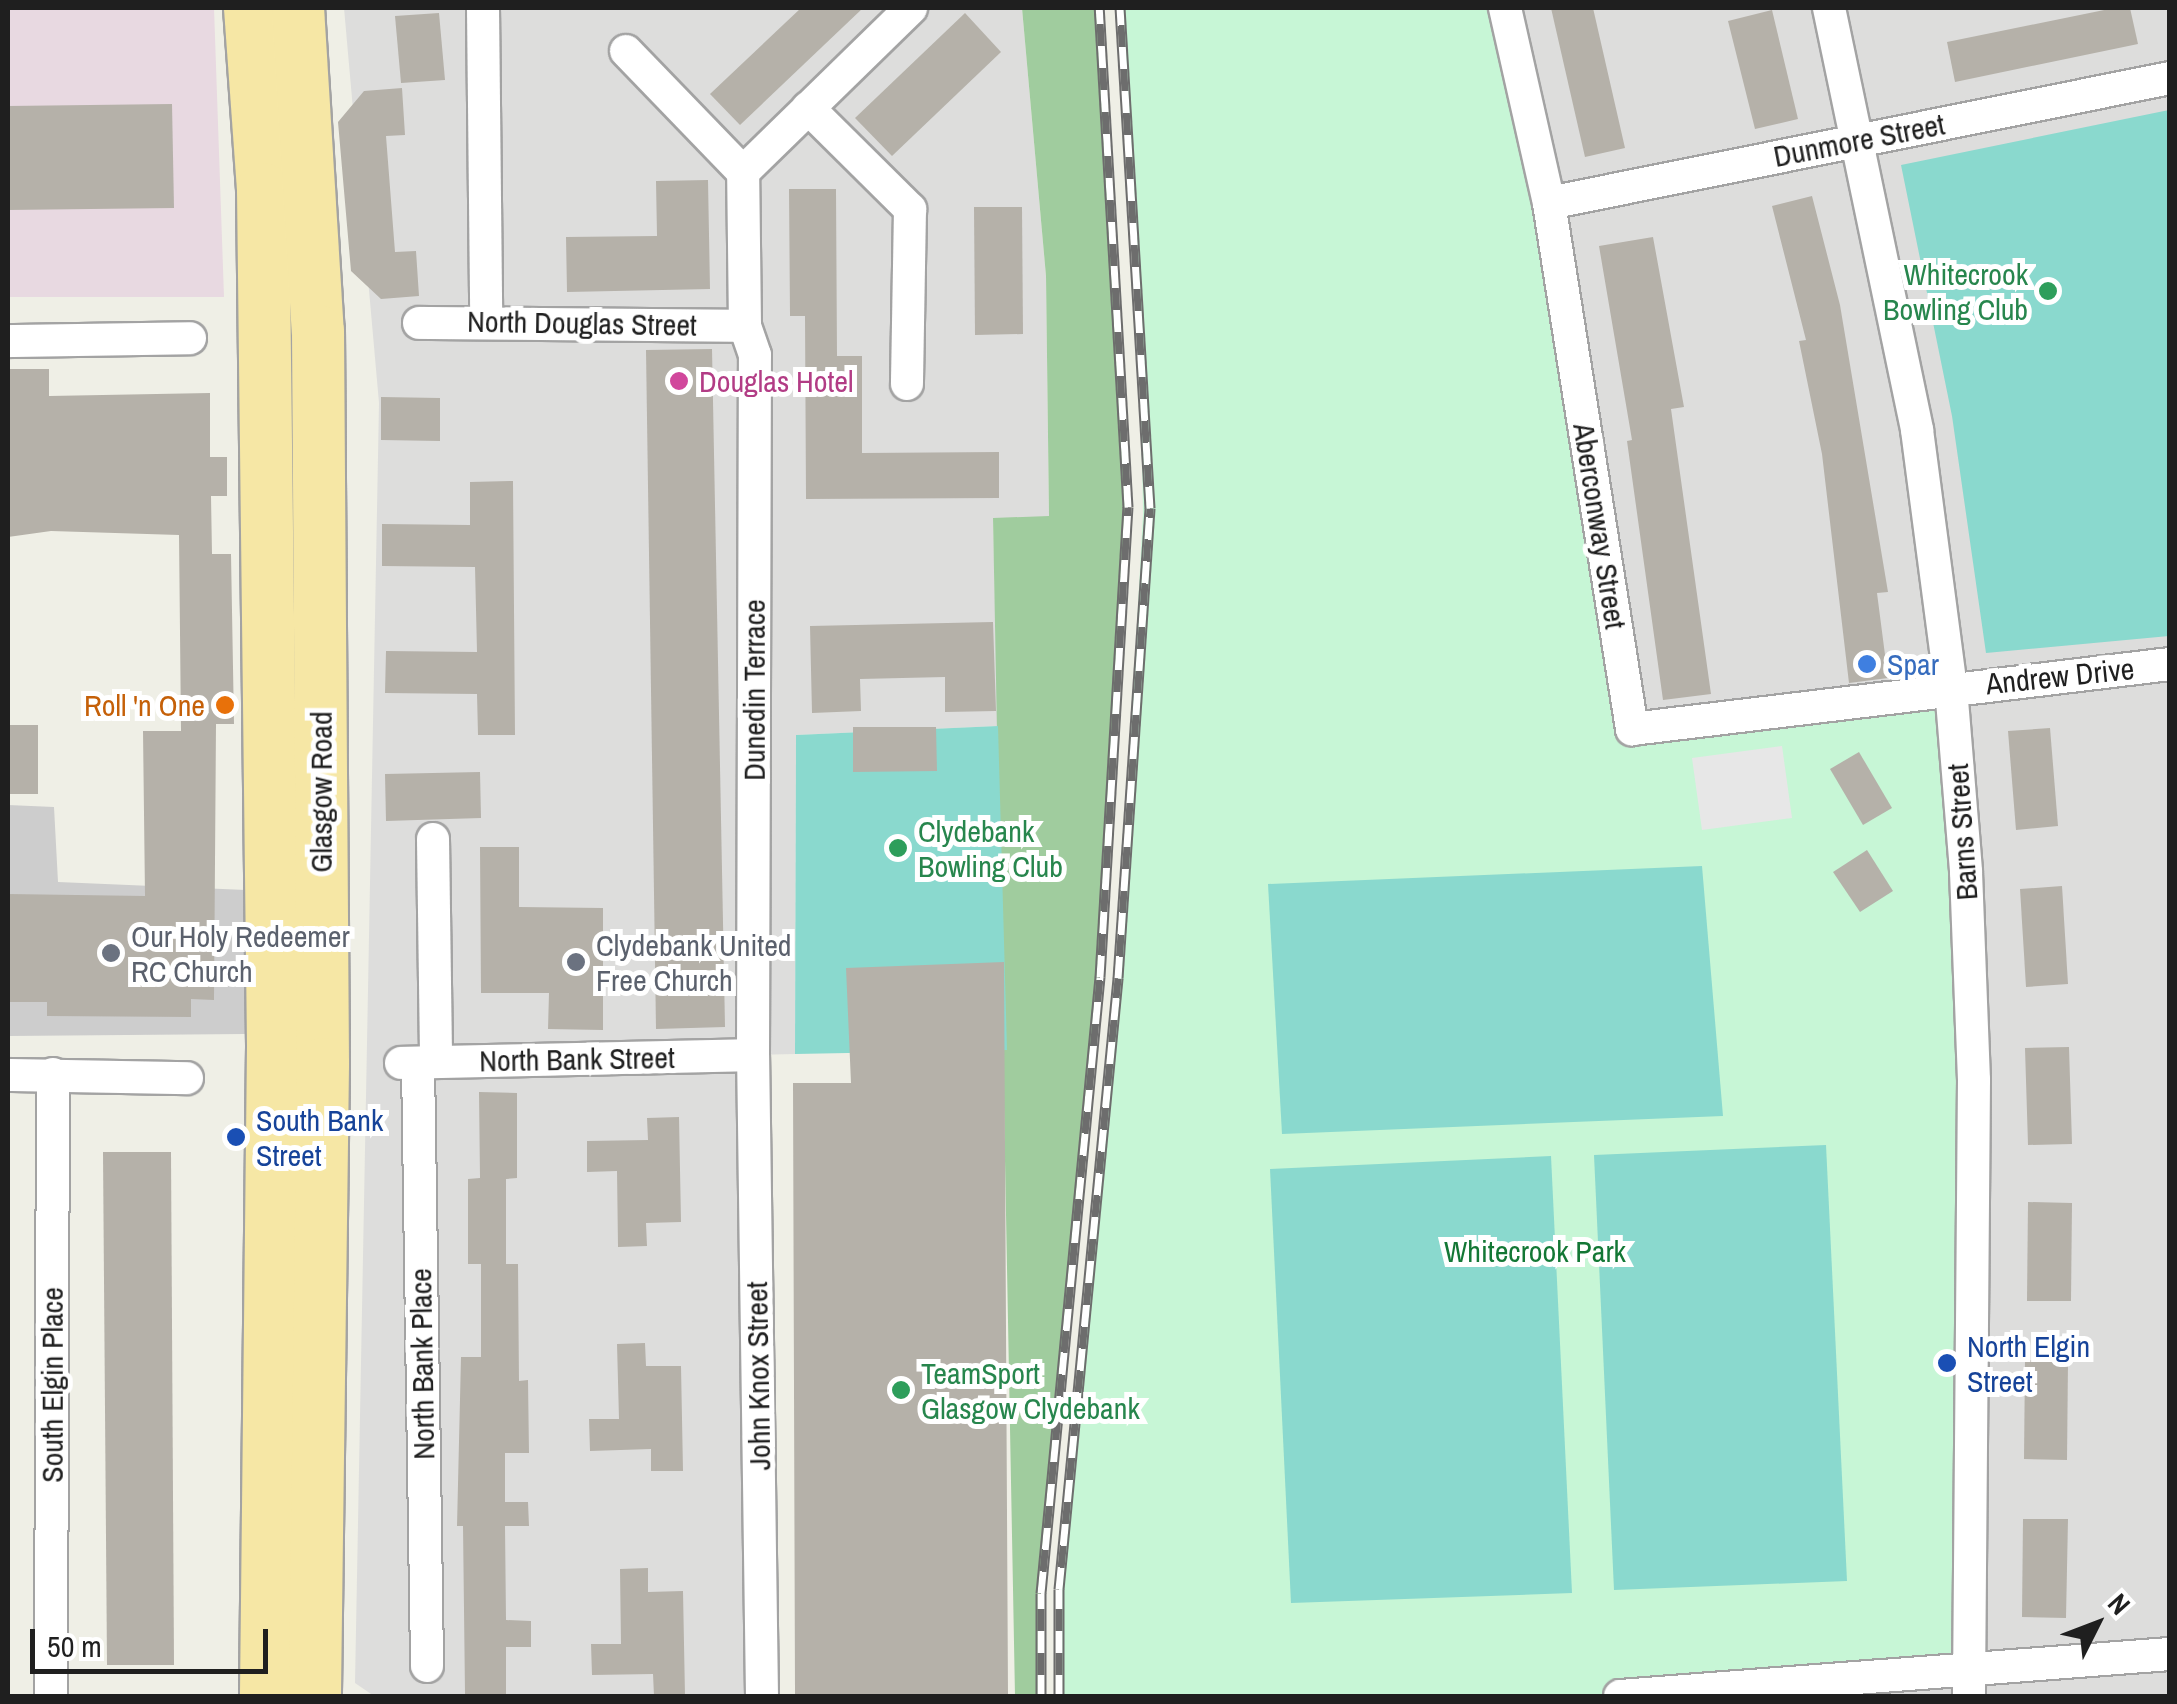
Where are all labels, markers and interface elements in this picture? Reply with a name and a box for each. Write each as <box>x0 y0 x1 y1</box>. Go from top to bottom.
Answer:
street label: Dunmore Street <box>1770 106 1948 174</box>
place label: Whitecrook Bowling Club <box>1883 256 2028 326</box>
marker: Whitecrook Bowling Club <box>2037 280 2059 302</box>
street label: North Douglas Street <box>467 303 697 343</box>
place label: Douglas Hotel <box>699 363 853 399</box>
marker: Douglas Hotel <box>668 370 690 392</box>
street label: Aberconway Street <box>1566 421 1634 631</box>
street label: Dunedin Terrace <box>736 599 772 781</box>
place label: Spar <box>1887 646 1939 682</box>
street label: Andrew Drive <box>1984 650 2136 702</box>
marker: Spar <box>1856 653 1878 675</box>
place label: Roll 'n One <box>84 687 205 723</box>
marker: Roll 'n One <box>214 694 236 716</box>
street label: Glasgow Road <box>303 711 339 873</box>
street label: Barns Street <box>1939 763 1985 901</box>
place label: Clydebank Bowling Club <box>918 813 1063 884</box>
marker: Clydebank Bowling Club <box>887 837 909 859</box>
place label: Our Holy Redeemer RC Church <box>131 918 350 988</box>
place label: Clydebank United Free Church <box>596 927 792 998</box>
marker: Our Holy Redeemer RC Church <box>100 942 122 964</box>
marker: Clydebank United Free Church <box>565 951 587 973</box>
street label: North Bank Street <box>479 1039 675 1079</box>
place label: South Bank Street <box>256 1102 383 1172</box>
marker: South Bank Street <box>225 1126 247 1148</box>
park label: Whitecrook Park <box>1444 1233 1626 1269</box>
street label: North Bank Place <box>402 1268 442 1460</box>
street label: John Knox Street <box>738 1281 778 1471</box>
street label: South Elgin Place <box>34 1287 70 1483</box>
place label: North Elgin Street <box>1967 1328 2090 1398</box>
marker: North Elgin Street <box>1936 1352 1958 1374</box>
place label: TeamSport Glasgow Clydebank <box>921 1355 1140 1426</box>
marker: TeamSport Glasgow Clydebank <box>890 1379 912 1401</box>
north arrow <box>2047 1574 2147 1674</box>
text: N <box>2100 1585 2139 1623</box>
scale bar <box>35 1609 272 1671</box>
text: 50 m <box>47 1626 102 1666</box>

